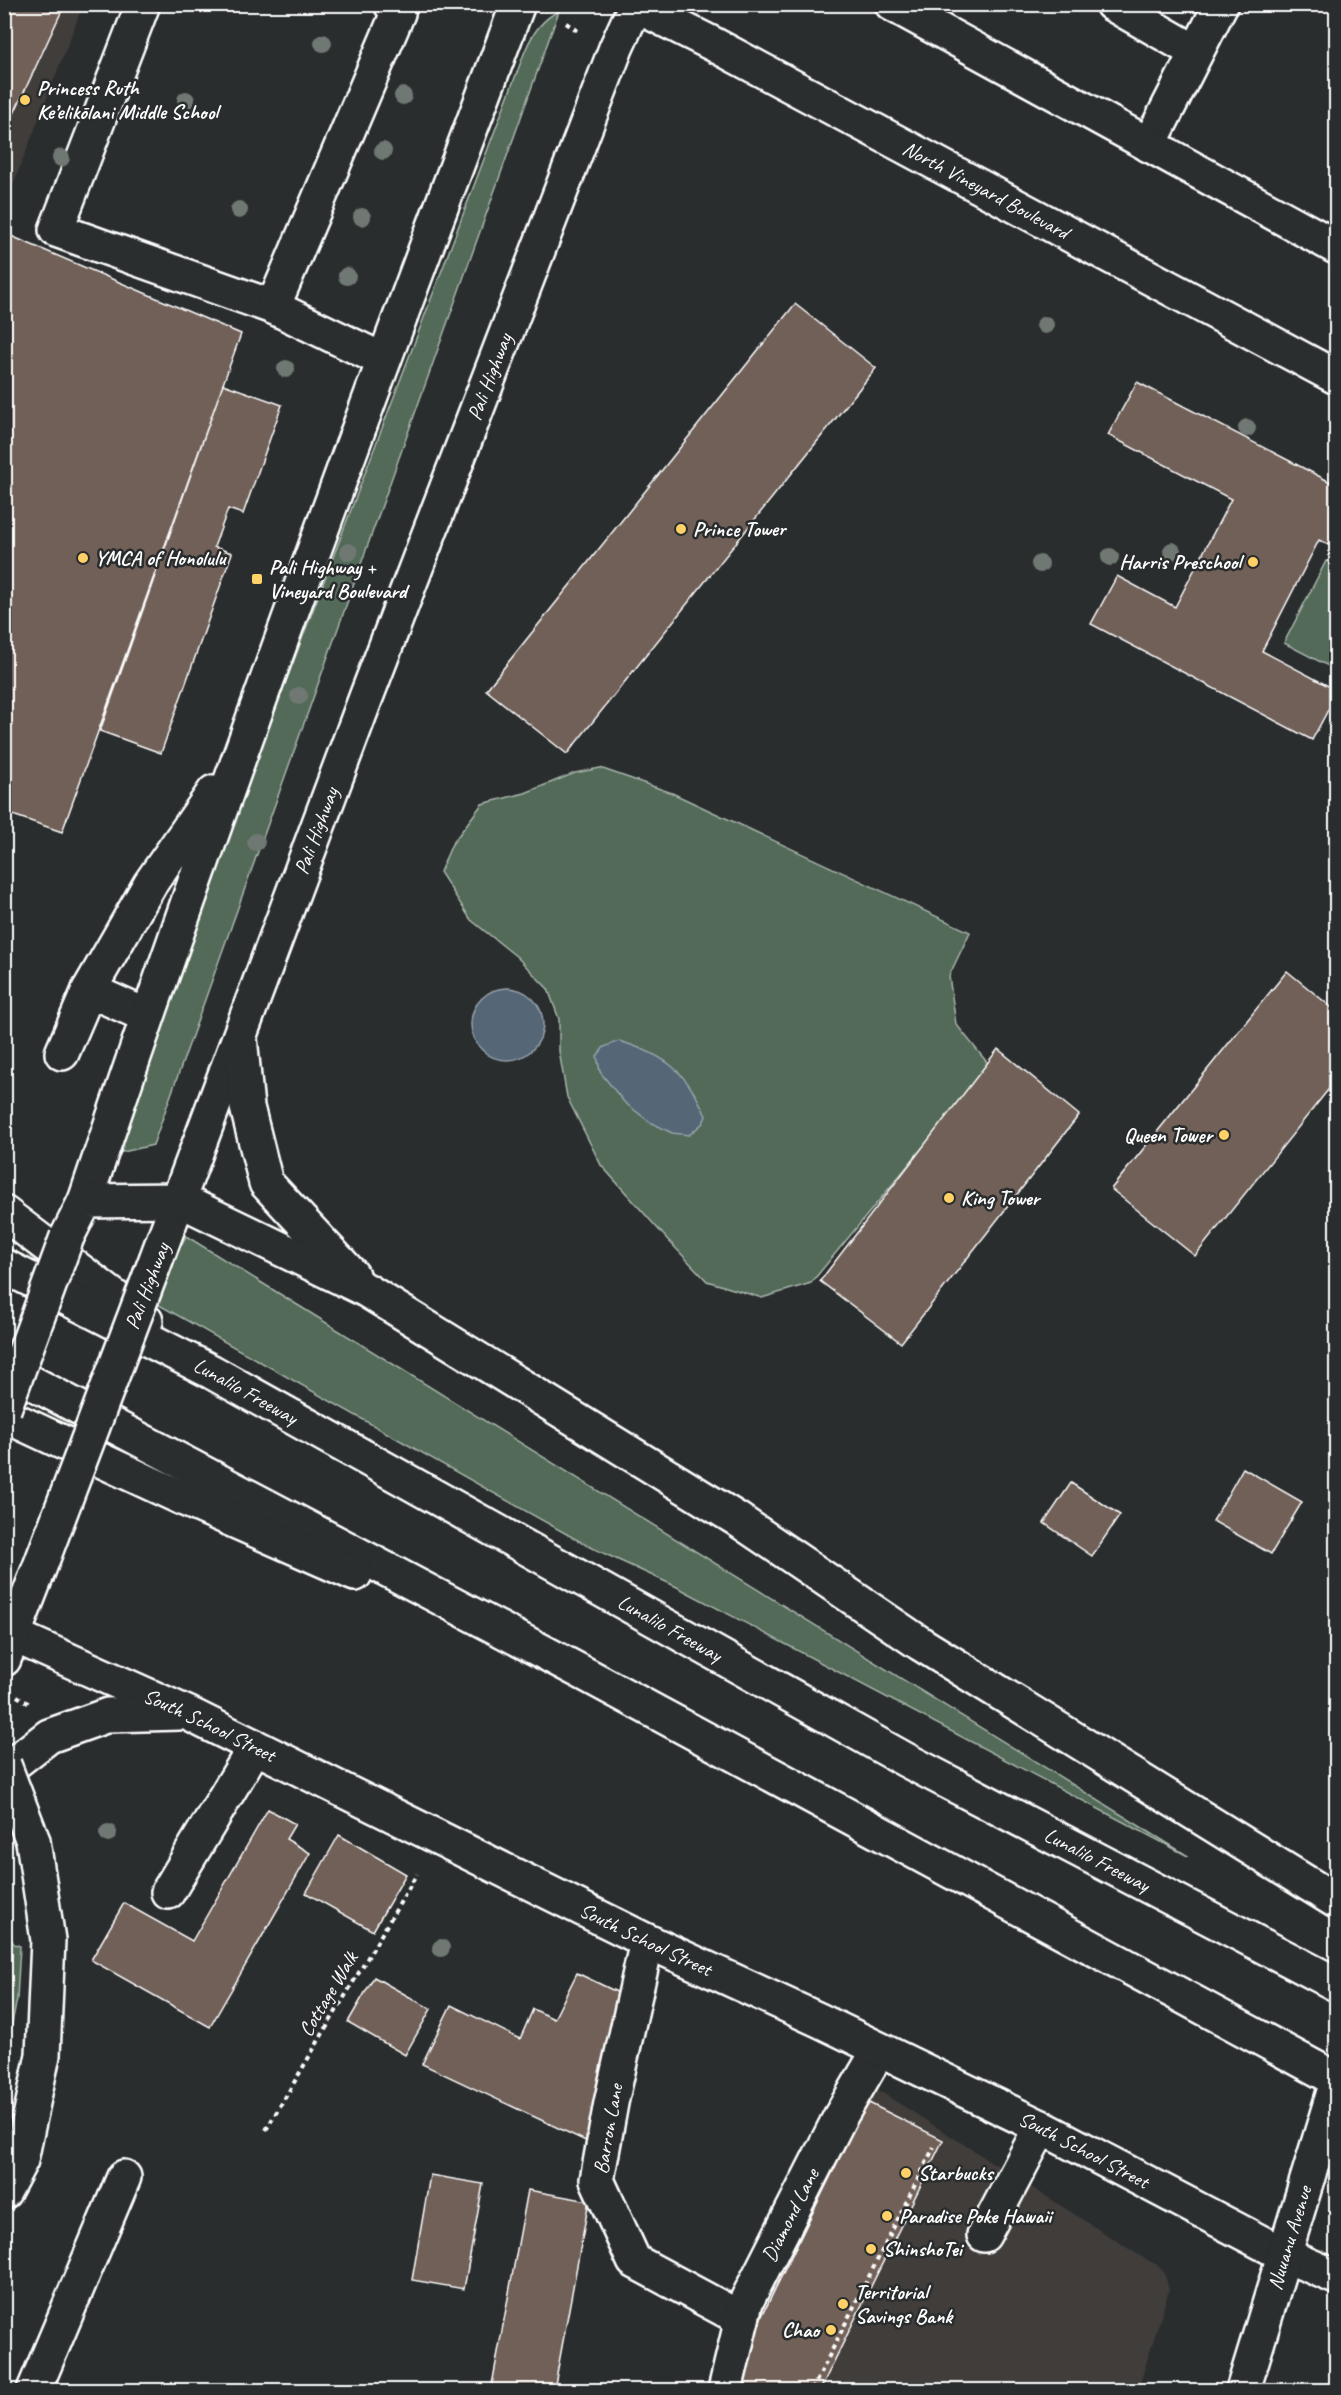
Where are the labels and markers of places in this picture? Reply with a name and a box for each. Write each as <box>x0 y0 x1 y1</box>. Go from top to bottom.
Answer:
place label: Princess Ruth Ke’elikōlani Middle School <box>37 75 222 125</box>
marker: Princess Ruth Ke’elikōlani Middle School <box>18 93 32 107</box>
place label: Prince Tower <box>693 516 788 542</box>
marker: Prince Tower <box>674 522 688 536</box>
place label: YMCA of Honolulu <box>95 545 228 571</box>
place label: Harris Preschool <box>1119 549 1245 575</box>
marker: YMCA of Honolulu <box>76 551 90 565</box>
place label: Pali Highway + Vineyard Boulevard <box>269 554 410 605</box>
marker: Harris Preschool <box>1246 555 1260 569</box>
marker: Pali Highway + Vineyard Boulevard <box>250 572 264 586</box>
place label: Queen Tower <box>1124 1122 1214 1148</box>
marker: Queen Tower <box>1217 1128 1231 1142</box>
place label: King Tower <box>961 1185 1042 1211</box>
marker: King Tower <box>942 1191 956 1205</box>
place label: Starbucks <box>918 2160 995 2186</box>
marker: Starbucks <box>899 2166 913 2180</box>
place label: Paradise Poke Hawaii <box>899 2203 1054 2229</box>
marker: Paradise Poke Hawaii <box>880 2209 894 2223</box>
place label: ShinshoTei <box>883 2236 965 2262</box>
marker: ShinshoTei <box>864 2242 878 2256</box>
place label: Territorial Savings Bank <box>855 2279 954 2329</box>
marker: Territorial Savings Bank <box>836 2297 850 2311</box>
place label: Chao <box>782 2317 821 2343</box>
marker: Chao <box>824 2323 838 2337</box>

